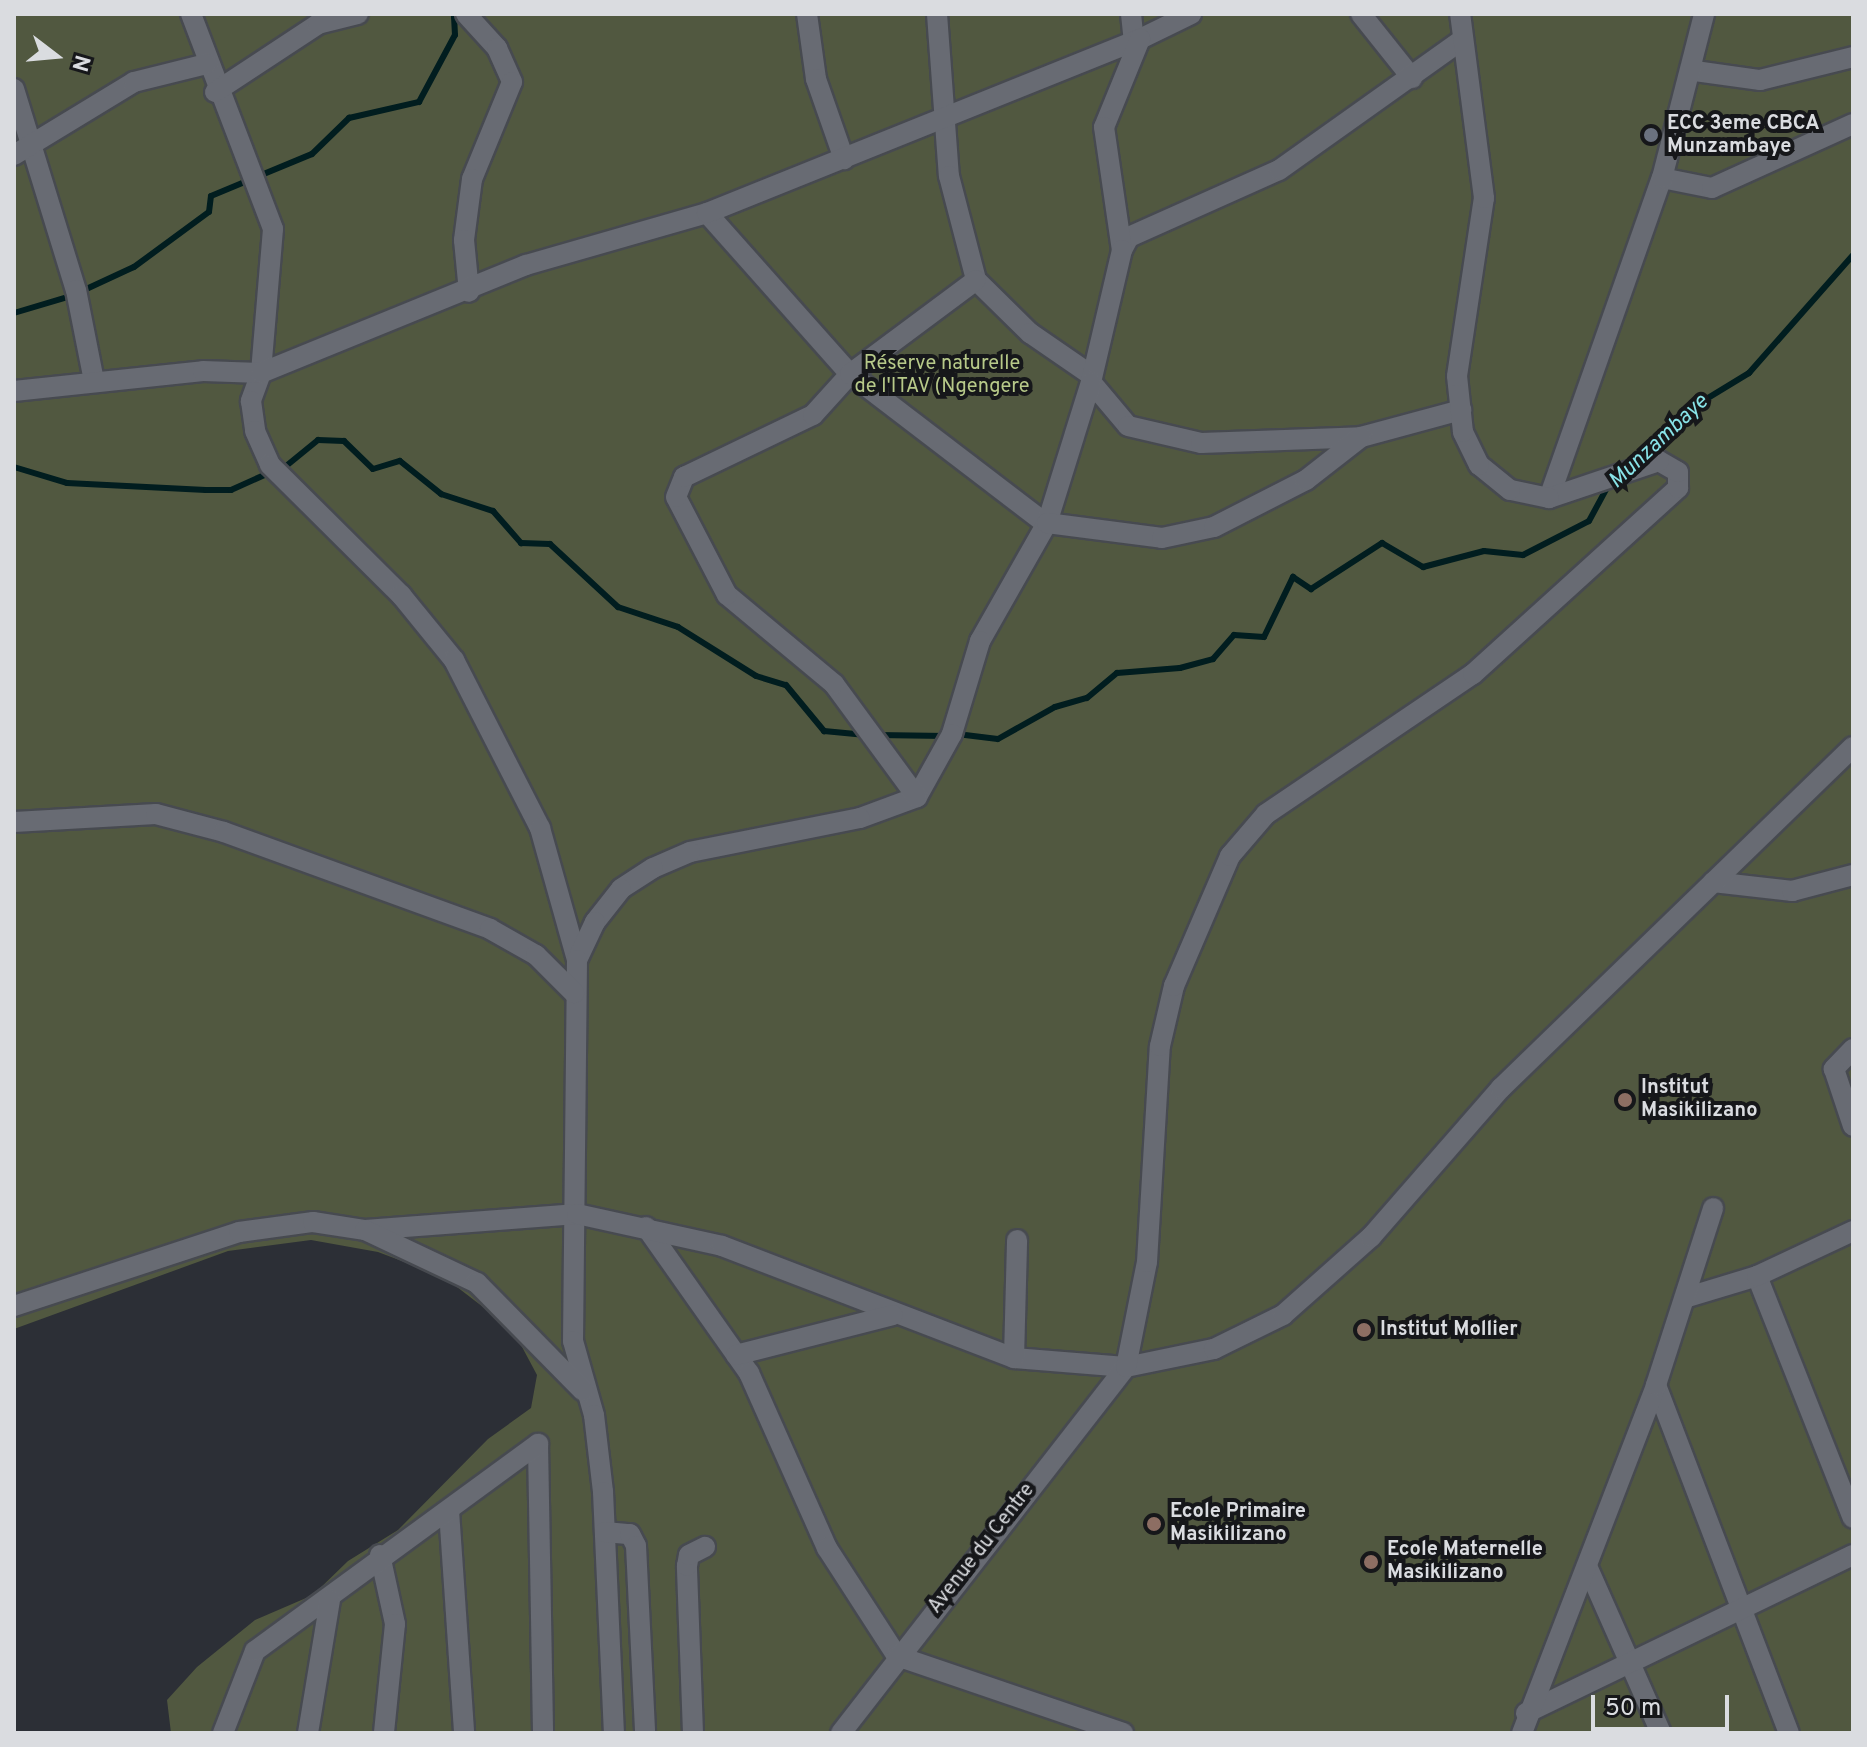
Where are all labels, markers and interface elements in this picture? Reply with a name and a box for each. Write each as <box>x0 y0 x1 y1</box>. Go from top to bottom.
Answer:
north arrow <box>16 16 96 96</box>
text: N <box>64 51 95 74</box>
place label: ECC 3eme CBCA Munzambaye <box>1667 112 1819 159</box>
marker: ECC 3eme CBCA Munzambaye <box>1642 126 1660 144</box>
park label: Réserve naturelle de l'ITAV (Ngengere <box>854 353 1030 400</box>
water label: Munzambaye <box>1604 389 1714 495</box>
place label: Institut Masikilizano <box>1641 1076 1758 1123</box>
marker: Institut Masikilizano <box>1616 1091 1634 1109</box>
place label: Institut Mollier <box>1380 1318 1518 1342</box>
marker: Institut Mollier <box>1355 1321 1373 1339</box>
street label: Avenue du Centre <box>924 1479 1040 1619</box>
place label: Ecole Primaire Masikilizano <box>1170 1500 1306 1547</box>
marker: Ecole Primaire Masikilizano <box>1145 1515 1163 1533</box>
place label: Ecole Maternelle Masikilizano <box>1387 1538 1543 1585</box>
marker: Ecole Maternelle Masikilizano <box>1362 1553 1380 1571</box>
scale bar <box>1595 1679 1733 1729</box>
text: 50 m <box>1605 1694 1661 1724</box>

